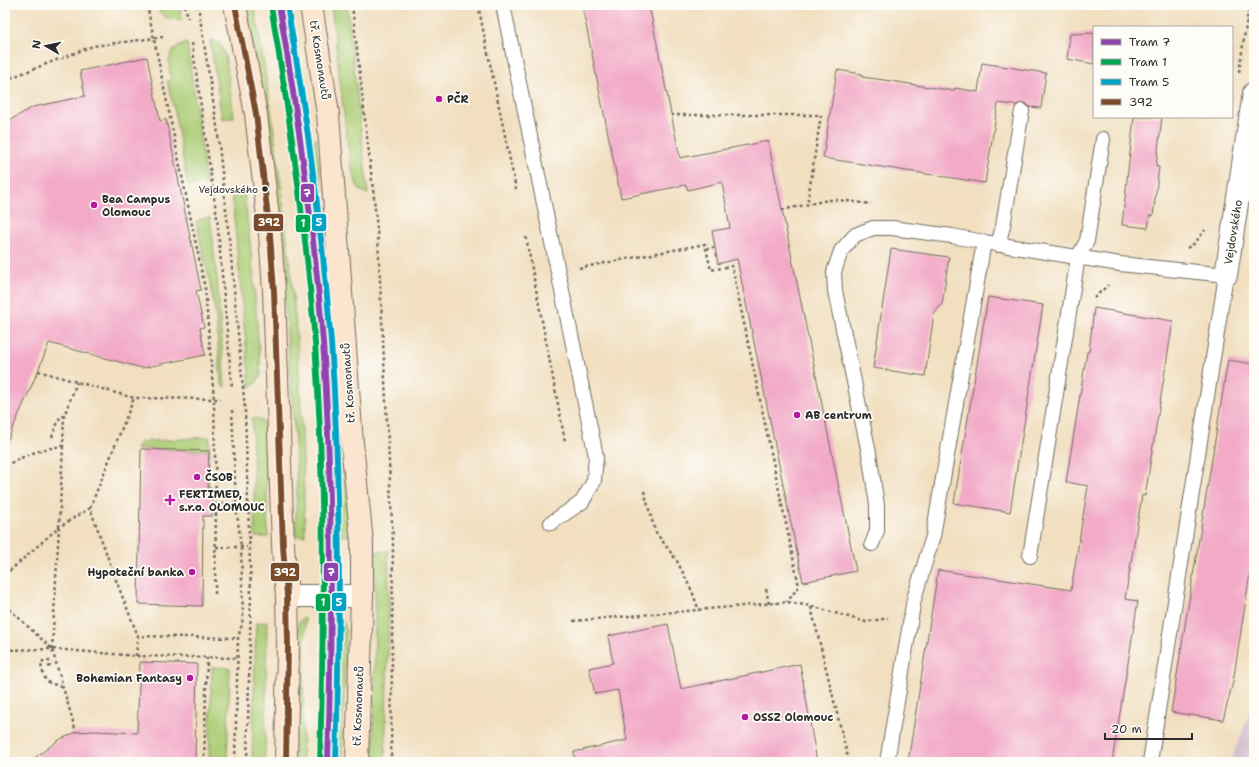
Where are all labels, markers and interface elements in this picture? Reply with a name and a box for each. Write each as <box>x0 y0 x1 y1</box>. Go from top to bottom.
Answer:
street label: tř. Kosmonautů <box>306 19 333 101</box>
north arrow <box>26 26 66 66</box>
legend <box>1093 26 1233 118</box>
text: Tram 7 <box>1129 34 1171 50</box>
text: N <box>29 39 45 50</box>
text: Tram 1 <box>1129 54 1167 70</box>
text: Tram 5 <box>1129 74 1169 90</box>
place label: PČR <box>447 91 469 107</box>
marker: PČR <box>434 94 444 104</box>
text: 392 <box>1129 94 1153 110</box>
place label: Vejdovského <box>199 183 258 196</box>
line badge: 7 <box>300 183 315 203</box>
marker: Vejdovského <box>260 184 270 194</box>
text: 7 <box>303 186 311 201</box>
place label: Bea Campus Olomouc <box>102 192 170 220</box>
street label: Vejdovského <box>1221 198 1246 266</box>
marker: Bea Campus Olomouc <box>89 200 99 210</box>
line badge: 392 <box>253 213 284 232</box>
line badge: 5 <box>311 213 327 232</box>
line badge: 1 <box>295 214 311 233</box>
text: 392 <box>258 215 281 230</box>
text: 5 <box>316 215 323 230</box>
text: 1 <box>300 216 306 231</box>
street label: tř. Kosmonautů <box>338 342 359 423</box>
place label: AB centrum <box>805 408 872 423</box>
marker: AB centrum <box>792 410 802 420</box>
place label: ČSOB <box>205 469 233 485</box>
marker: ČSOB <box>192 472 202 482</box>
place label: FERTIMED, s.r.o. OLOMOUC <box>179 487 265 515</box>
marker: FERTIMED, s.r.o. OLOMOUC <box>164 494 176 506</box>
line badge: 392 <box>270 562 300 582</box>
line badge: 7 <box>323 562 339 582</box>
place label: Hypoteční banka <box>87 565 184 580</box>
text: 392 <box>274 565 297 580</box>
text: 7 <box>327 565 335 580</box>
marker: Hypoteční banka <box>187 567 197 577</box>
line badge: 5 <box>331 592 347 612</box>
line badge: 1 <box>315 593 331 612</box>
text: 1 <box>320 595 326 610</box>
text: 5 <box>336 595 343 610</box>
street label: tř. Kosmonautů <box>350 666 367 746</box>
place label: Bohemian Fantasy <box>76 671 182 686</box>
marker: Bohemian Fantasy <box>185 673 195 683</box>
place label: OSSZ Olomouc <box>753 710 834 725</box>
marker: OSSZ Olomouc <box>740 712 750 722</box>
scale bar <box>1105 715 1192 741</box>
text: 20 m <box>1111 721 1142 737</box>

